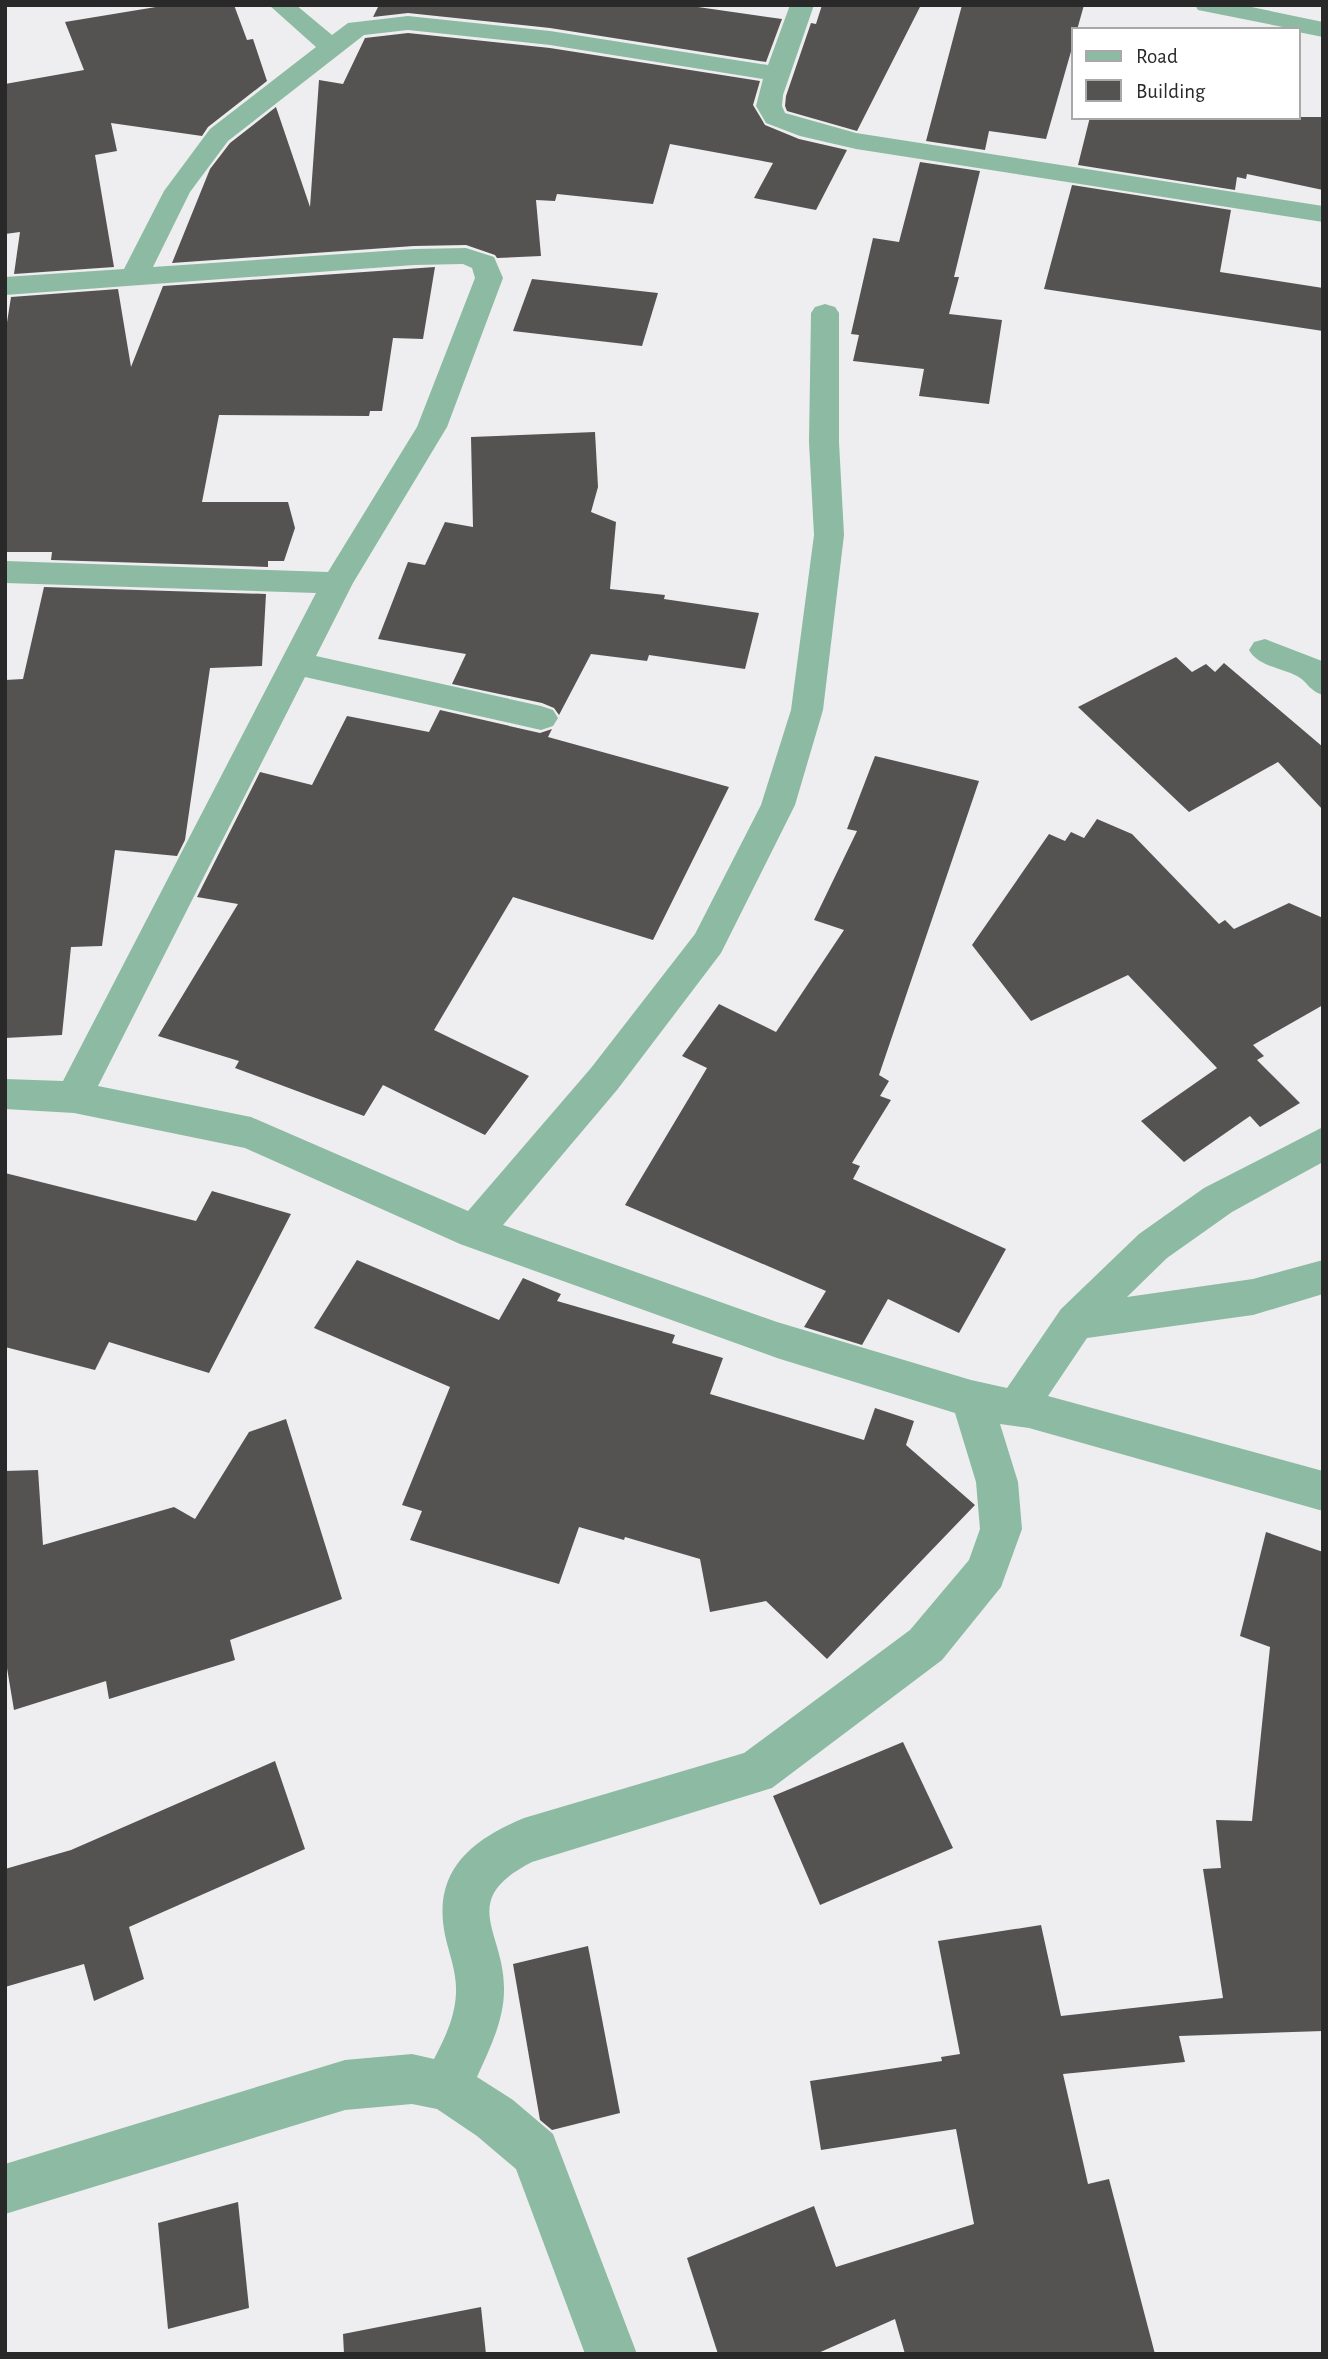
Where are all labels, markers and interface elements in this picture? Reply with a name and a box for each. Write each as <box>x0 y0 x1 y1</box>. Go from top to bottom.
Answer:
legend <box>1072 28 1300 119</box>
text: Road <box>1136 46 1178 67</box>
text: Building <box>1136 81 1206 102</box>

